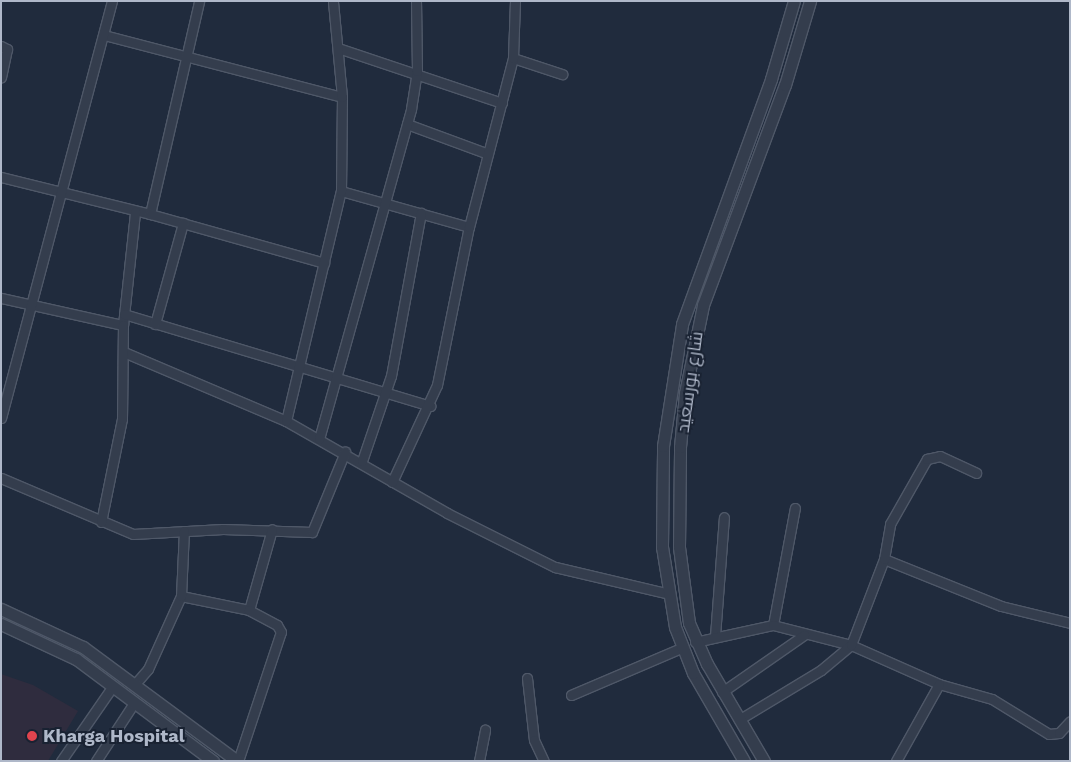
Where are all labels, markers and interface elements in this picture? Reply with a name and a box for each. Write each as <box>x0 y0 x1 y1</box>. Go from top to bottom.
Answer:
street label: شارع بورسعيد <box>672 330 708 434</box>
place label: Kharga Hospital <box>43 725 185 747</box>
marker: Kharga Hospital <box>25 729 39 743</box>

